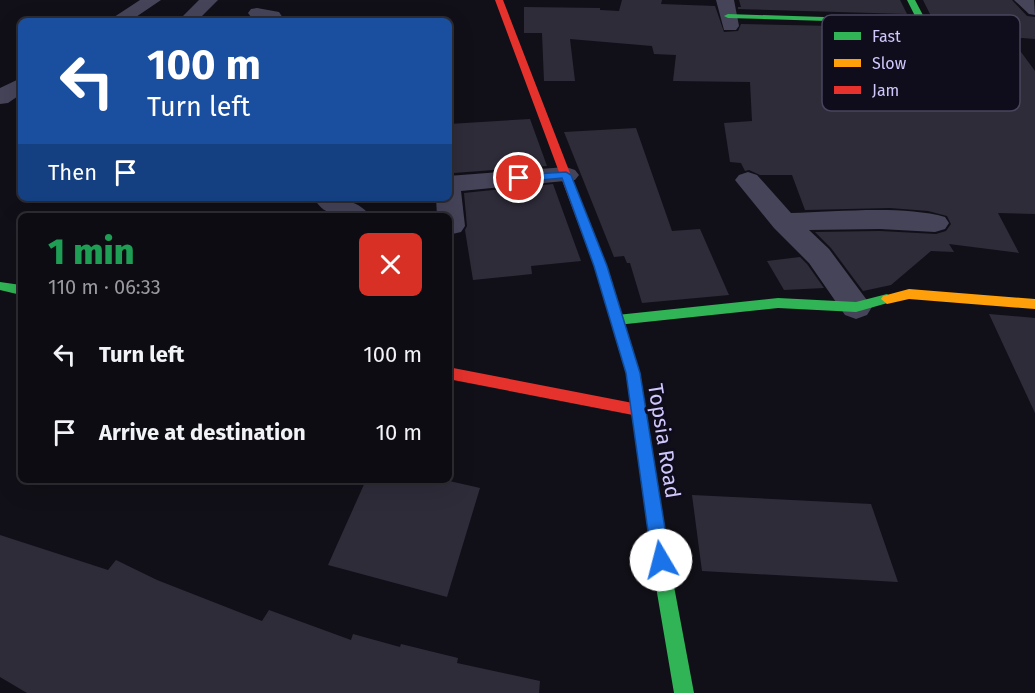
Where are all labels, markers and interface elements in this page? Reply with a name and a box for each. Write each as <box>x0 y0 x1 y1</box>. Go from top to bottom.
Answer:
legend <box>822 15 1020 111</box>
text: Fast <box>872 27 901 46</box>
text: 100 m <box>147 40 261 90</box>
icon: left <box>48 42 126 120</box>
text: Slow <box>872 54 907 73</box>
text: Jam <box>872 81 899 100</box>
text: Turn left <box>147 91 250 123</box>
pin <box>493 152 544 203</box>
icon: arrive <box>109 156 142 189</box>
text: Then <box>48 159 97 186</box>
icon: arrive <box>502 161 535 194</box>
text: 1 min <box>48 230 134 274</box>
button: close <box>359 233 422 296</box>
text: 110 m · 06:33 <box>48 275 161 299</box>
icon: left <box>48 338 81 371</box>
text: Turn left <box>99 341 184 368</box>
text: 100 m <box>363 341 422 368</box>
street label: Topsia Road <box>642 382 686 500</box>
icon: arrive <box>48 416 81 449</box>
text: Arrive at destination <box>99 419 306 446</box>
text: 10 m <box>376 419 422 446</box>
position arrow <box>629 528 693 592</box>

